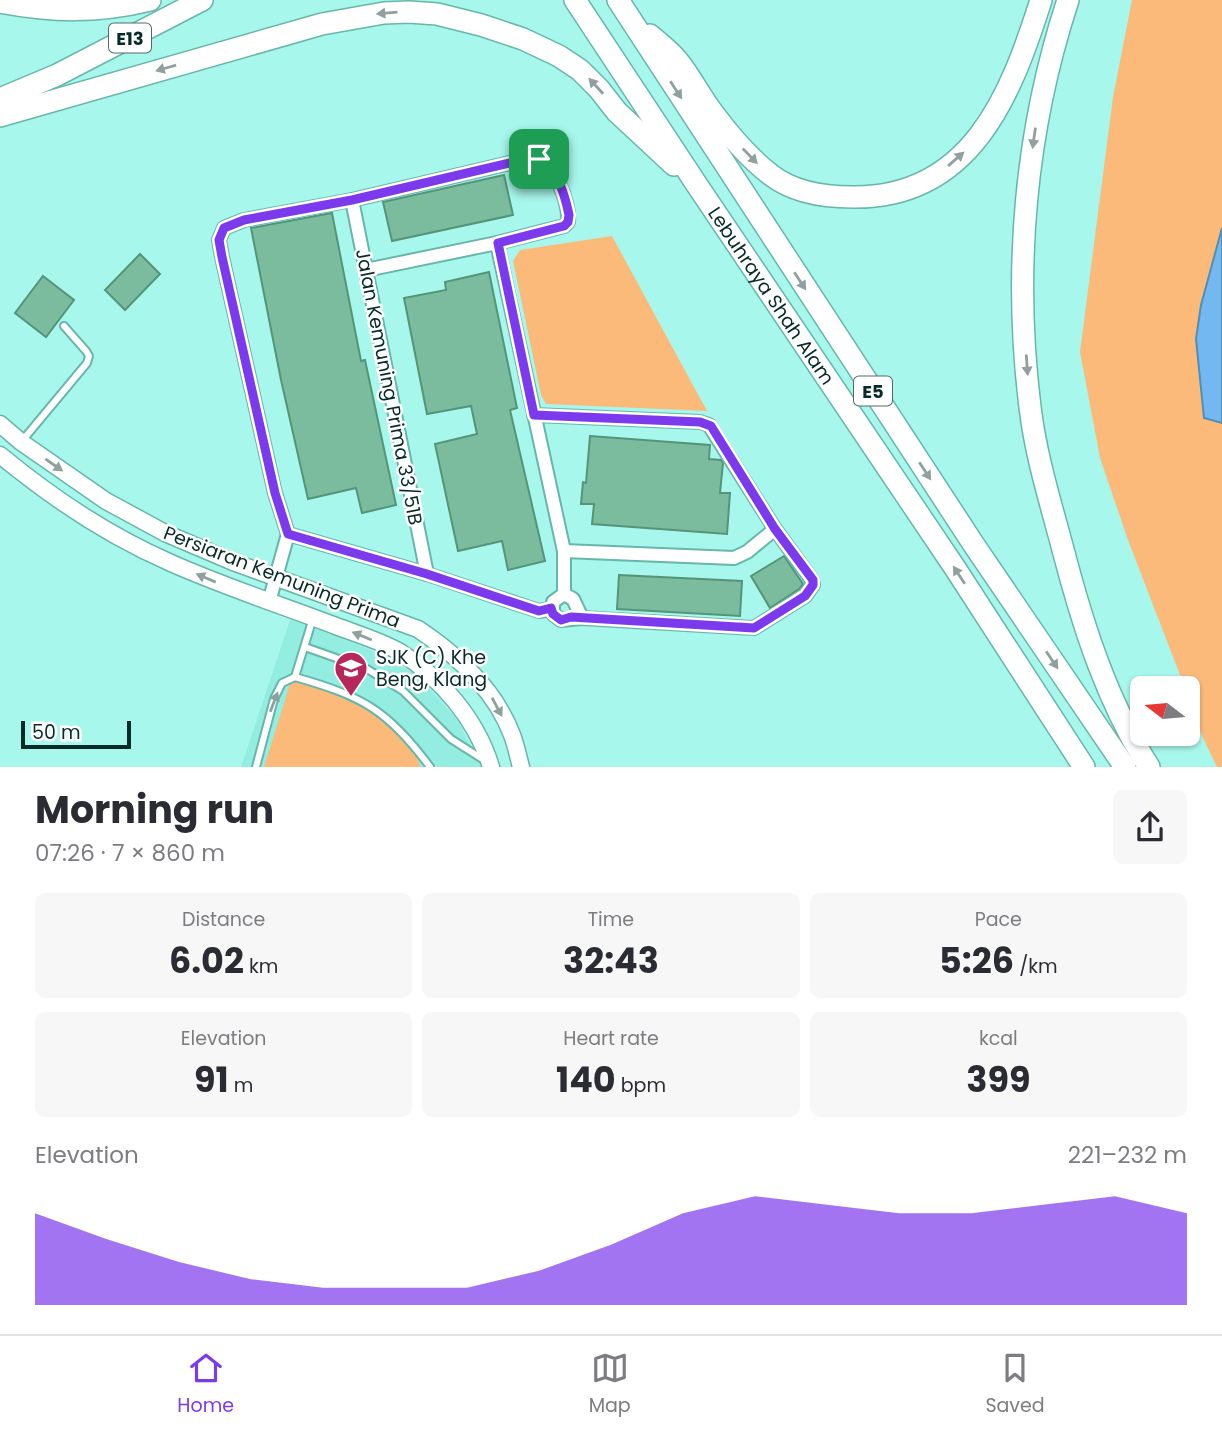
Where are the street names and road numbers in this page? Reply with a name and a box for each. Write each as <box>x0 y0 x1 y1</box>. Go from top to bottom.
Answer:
road number: E13 <box>109 24 151 52</box>
street label: Lebuhraya Shah Alam <box>702 201 841 390</box>
street label: Jalan Kemuning Prima 33/51B <box>349 247 429 527</box>
road number: E5 <box>854 376 892 405</box>
street label: Persiaran Kemuning Prima <box>160 519 404 635</box>

